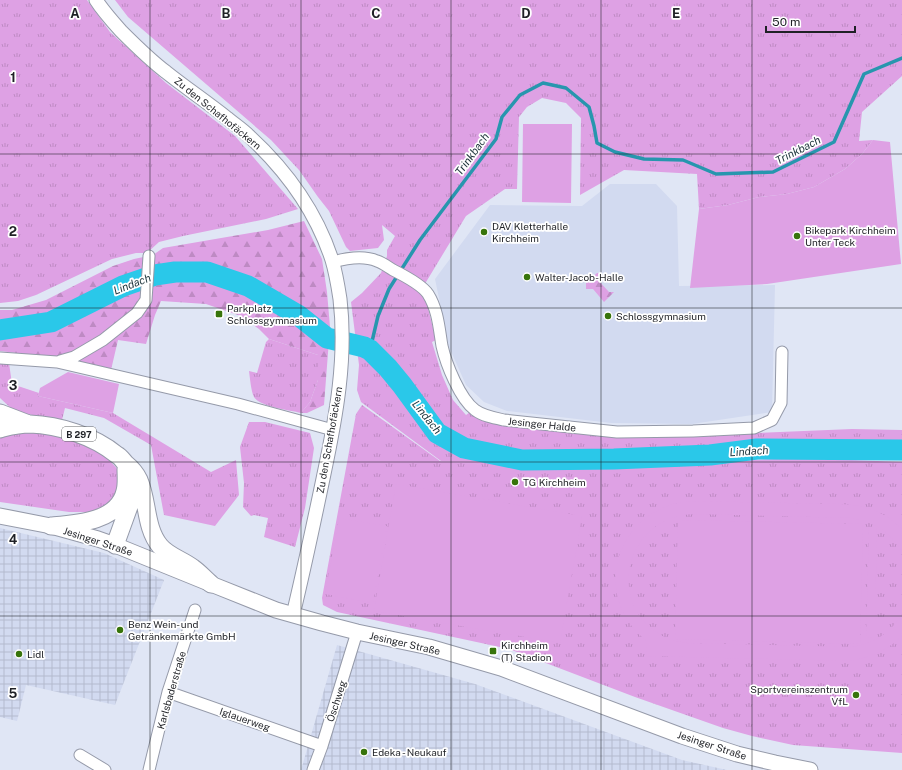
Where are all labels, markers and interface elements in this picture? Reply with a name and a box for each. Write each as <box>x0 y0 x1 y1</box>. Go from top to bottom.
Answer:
text: A <box>70 6 80 21</box>
text: B <box>222 6 231 21</box>
text: C <box>371 6 381 21</box>
text: D <box>521 6 531 21</box>
text: E <box>672 6 680 21</box>
scale bar <box>766 8 855 34</box>
text: 50 m <box>772 15 800 29</box>
text: 1 <box>10 70 16 85</box>
street label: Zu den Schafhofäckern <box>172 74 264 152</box>
water label: Trinkbach <box>453 131 491 177</box>
water label: Trinkbach <box>773 134 823 166</box>
place label: DAV Kletterhalle Kirchheim <box>492 220 568 244</box>
text: 2 <box>9 224 17 239</box>
place label: Bikepark Kirchheim Unter Teck <box>805 224 896 248</box>
marker: DAV Kletterhalle Kirchheim <box>479 227 489 237</box>
marker: Bikepark Kirchheim Unter Teck <box>792 231 802 241</box>
water label: Lindach <box>112 271 152 297</box>
place label: Walter-Jacob-Halle <box>535 271 624 283</box>
marker: Walter-Jacob-Halle <box>522 272 532 282</box>
place label: Parkplatz Schlossgymnasium <box>227 302 317 326</box>
marker: Parkplatz Schlossgymnasium <box>214 309 224 319</box>
place label: Schlossgymnasium <box>616 310 706 322</box>
marker: Schlossgymnasium <box>603 311 613 321</box>
text: 3 <box>9 378 18 393</box>
street label: Zu den Schafhofäckern <box>314 385 344 494</box>
water label: Lindach <box>410 398 444 436</box>
street label: Jesinger Halde <box>507 414 577 434</box>
road number: B 297 <box>62 427 96 441</box>
water label: Lindach <box>729 444 769 458</box>
place label: TG Kirchheim <box>523 476 586 488</box>
marker: TG Kirchheim <box>510 477 520 487</box>
street label: Jesinger Straße <box>62 524 134 558</box>
text: 4 <box>9 532 18 547</box>
place label: Benz Wein- und Getränkemärkte GmbH <box>128 618 236 642</box>
marker: Benz Wein- und Getränkemärkte GmbH <box>115 625 125 635</box>
street label: Jesinger Straße <box>368 629 442 657</box>
place label: Kirchheim (T) Stadion <box>501 639 552 663</box>
marker: Kirchheim (T) Stadion <box>488 646 498 656</box>
place label: Lidl <box>27 648 44 660</box>
marker: Lidl <box>14 649 24 659</box>
street label: Karlsbaderstraße <box>154 649 188 730</box>
street label: Öschweg <box>324 679 348 723</box>
place label: Sportvereinszentrum VfL <box>750 683 848 707</box>
text: 5 <box>9 686 18 701</box>
marker: Sportvereinszentrum VfL <box>851 690 861 700</box>
street label: Iglauerweg <box>218 705 272 733</box>
street label: Jesinger Straße <box>676 728 748 762</box>
place label: Edeka - Neukauf <box>372 746 446 758</box>
marker: Edeka - Neukauf <box>359 747 369 757</box>

